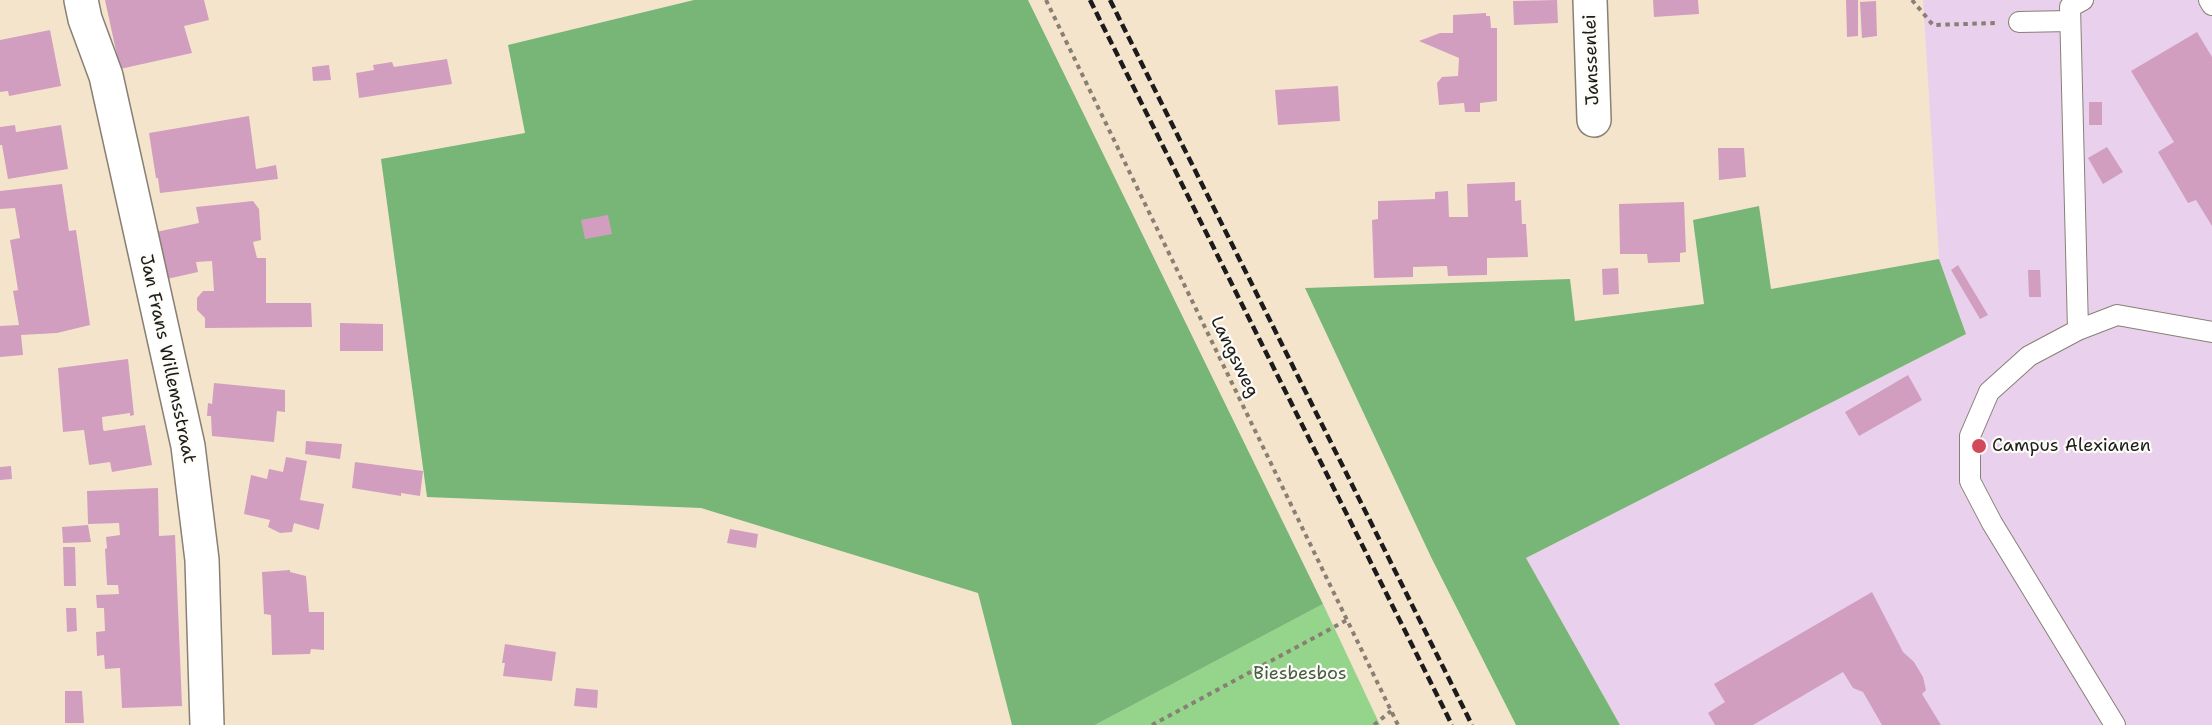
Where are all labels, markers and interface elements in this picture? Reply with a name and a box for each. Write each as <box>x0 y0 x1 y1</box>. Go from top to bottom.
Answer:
street label: Janssenlei <box>1580 14 1604 106</box>
street label: Jan Frans Willemsstraat <box>134 253 200 465</box>
street label: Langsweg <box>1205 313 1263 401</box>
place label: Campus Alexianen <box>1992 435 2151 457</box>
marker: Campus Alexianen <box>1970 437 1988 455</box>
park label: Biesbesbos <box>1253 663 1347 685</box>

